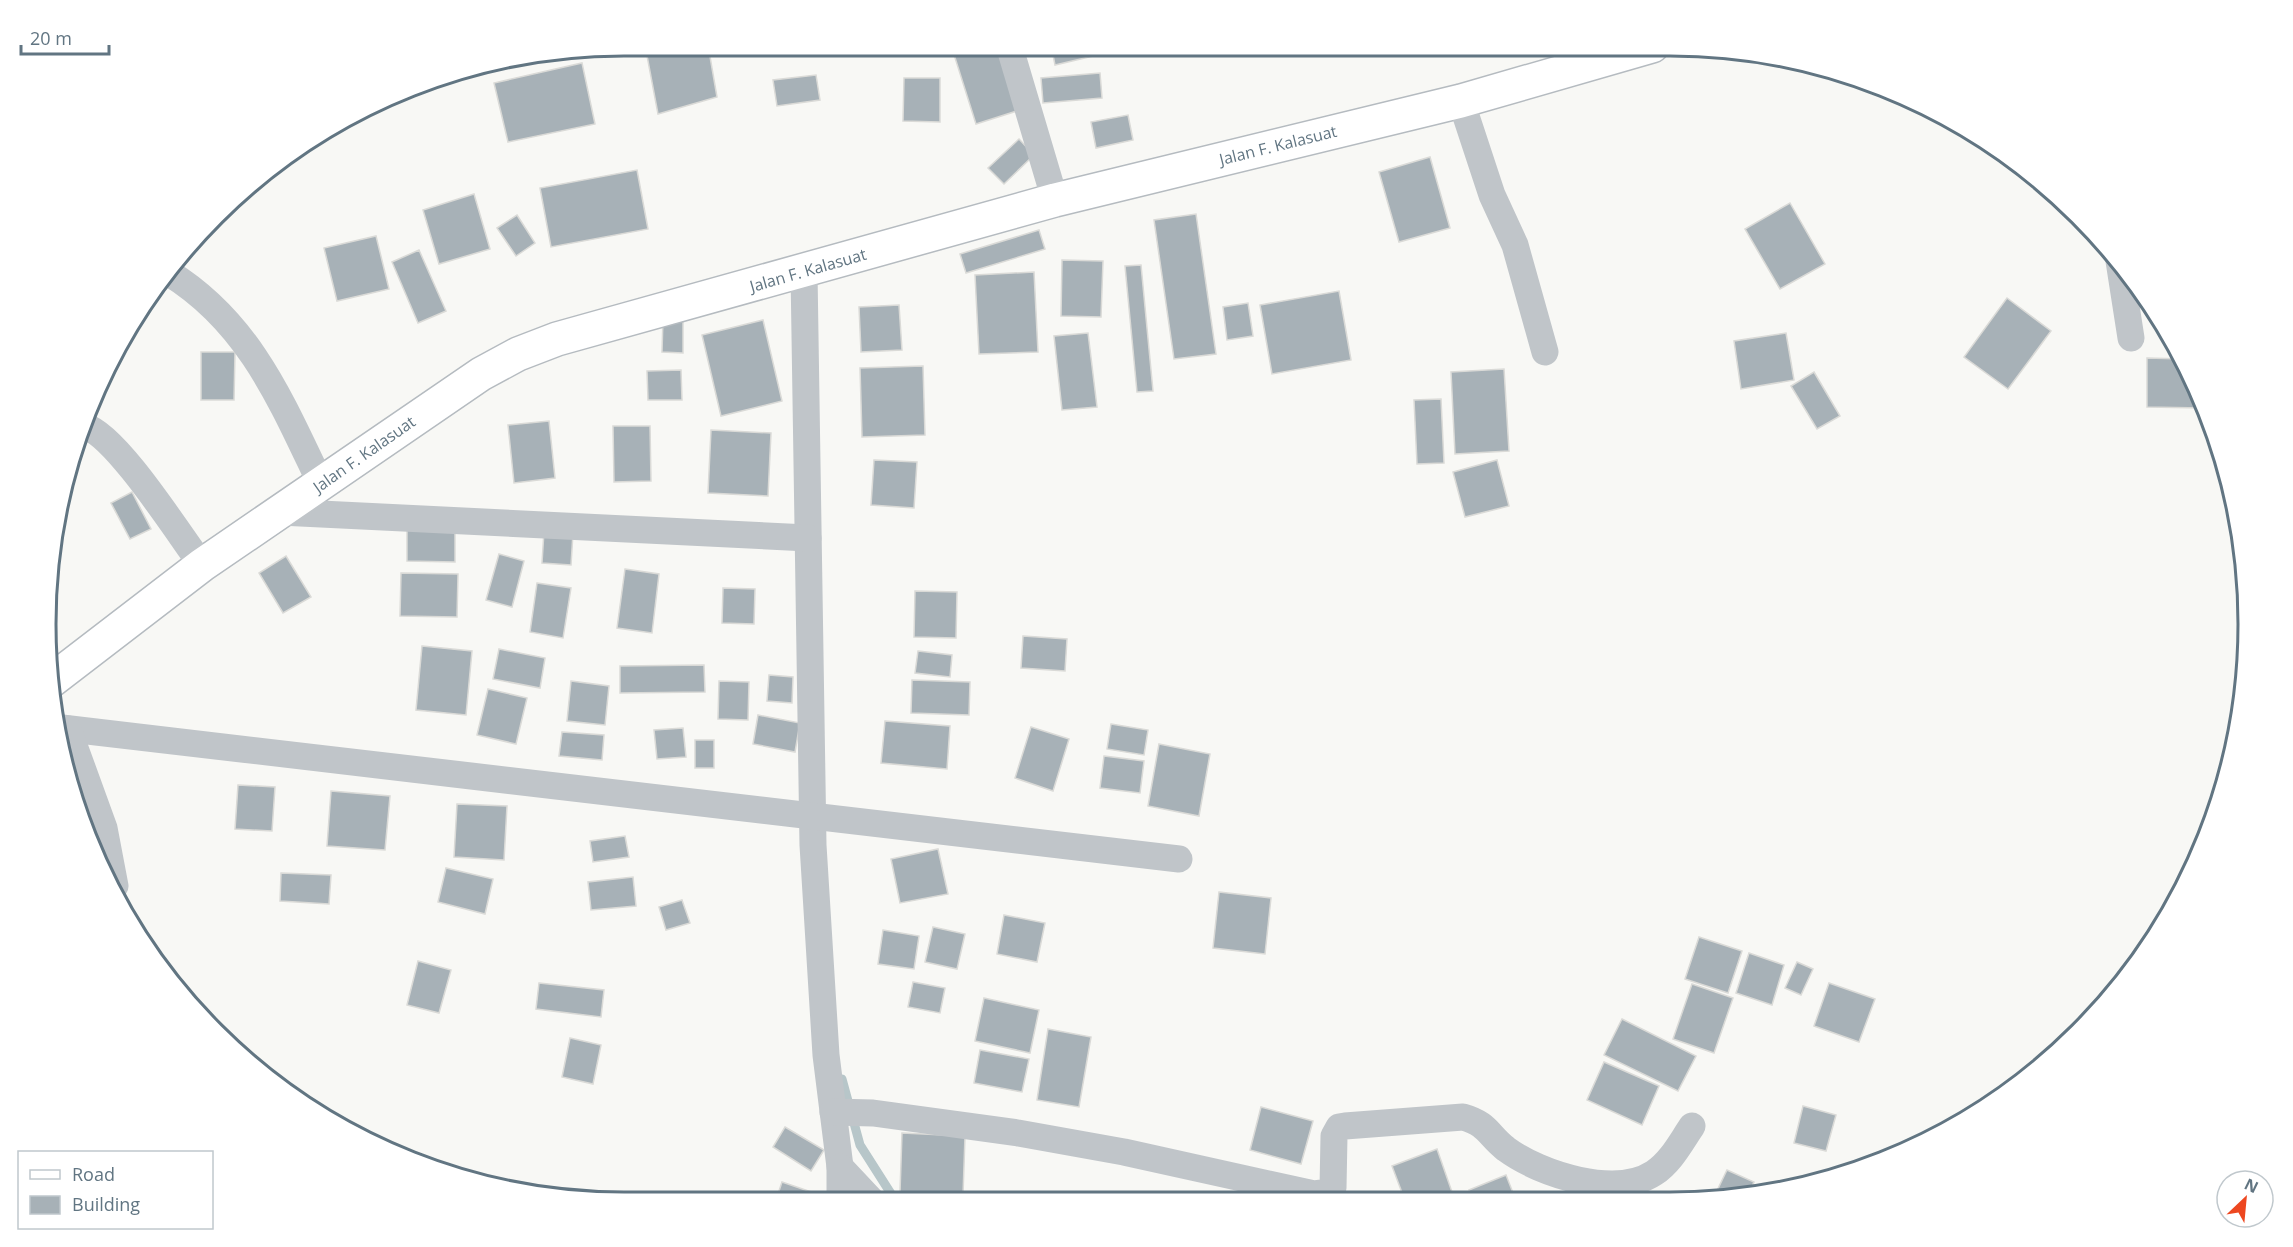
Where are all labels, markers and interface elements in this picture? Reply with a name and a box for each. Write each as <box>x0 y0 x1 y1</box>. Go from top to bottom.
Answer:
scale bar <box>21 18 110 56</box>
text: 20 m <box>30 26 72 50</box>
street label: Jalan F. Kalasuat <box>1215 120 1339 171</box>
street label: Jalan F. Kalasuat <box>745 243 869 298</box>
street label: Jalan F. Kalasuat <box>307 410 420 499</box>
legend <box>18 1151 213 1229</box>
text: Road <box>72 1162 115 1186</box>
north arrow <box>2215 1169 2275 1229</box>
text: N <box>2241 1173 2262 1198</box>
text: Building <box>72 1192 140 1216</box>

